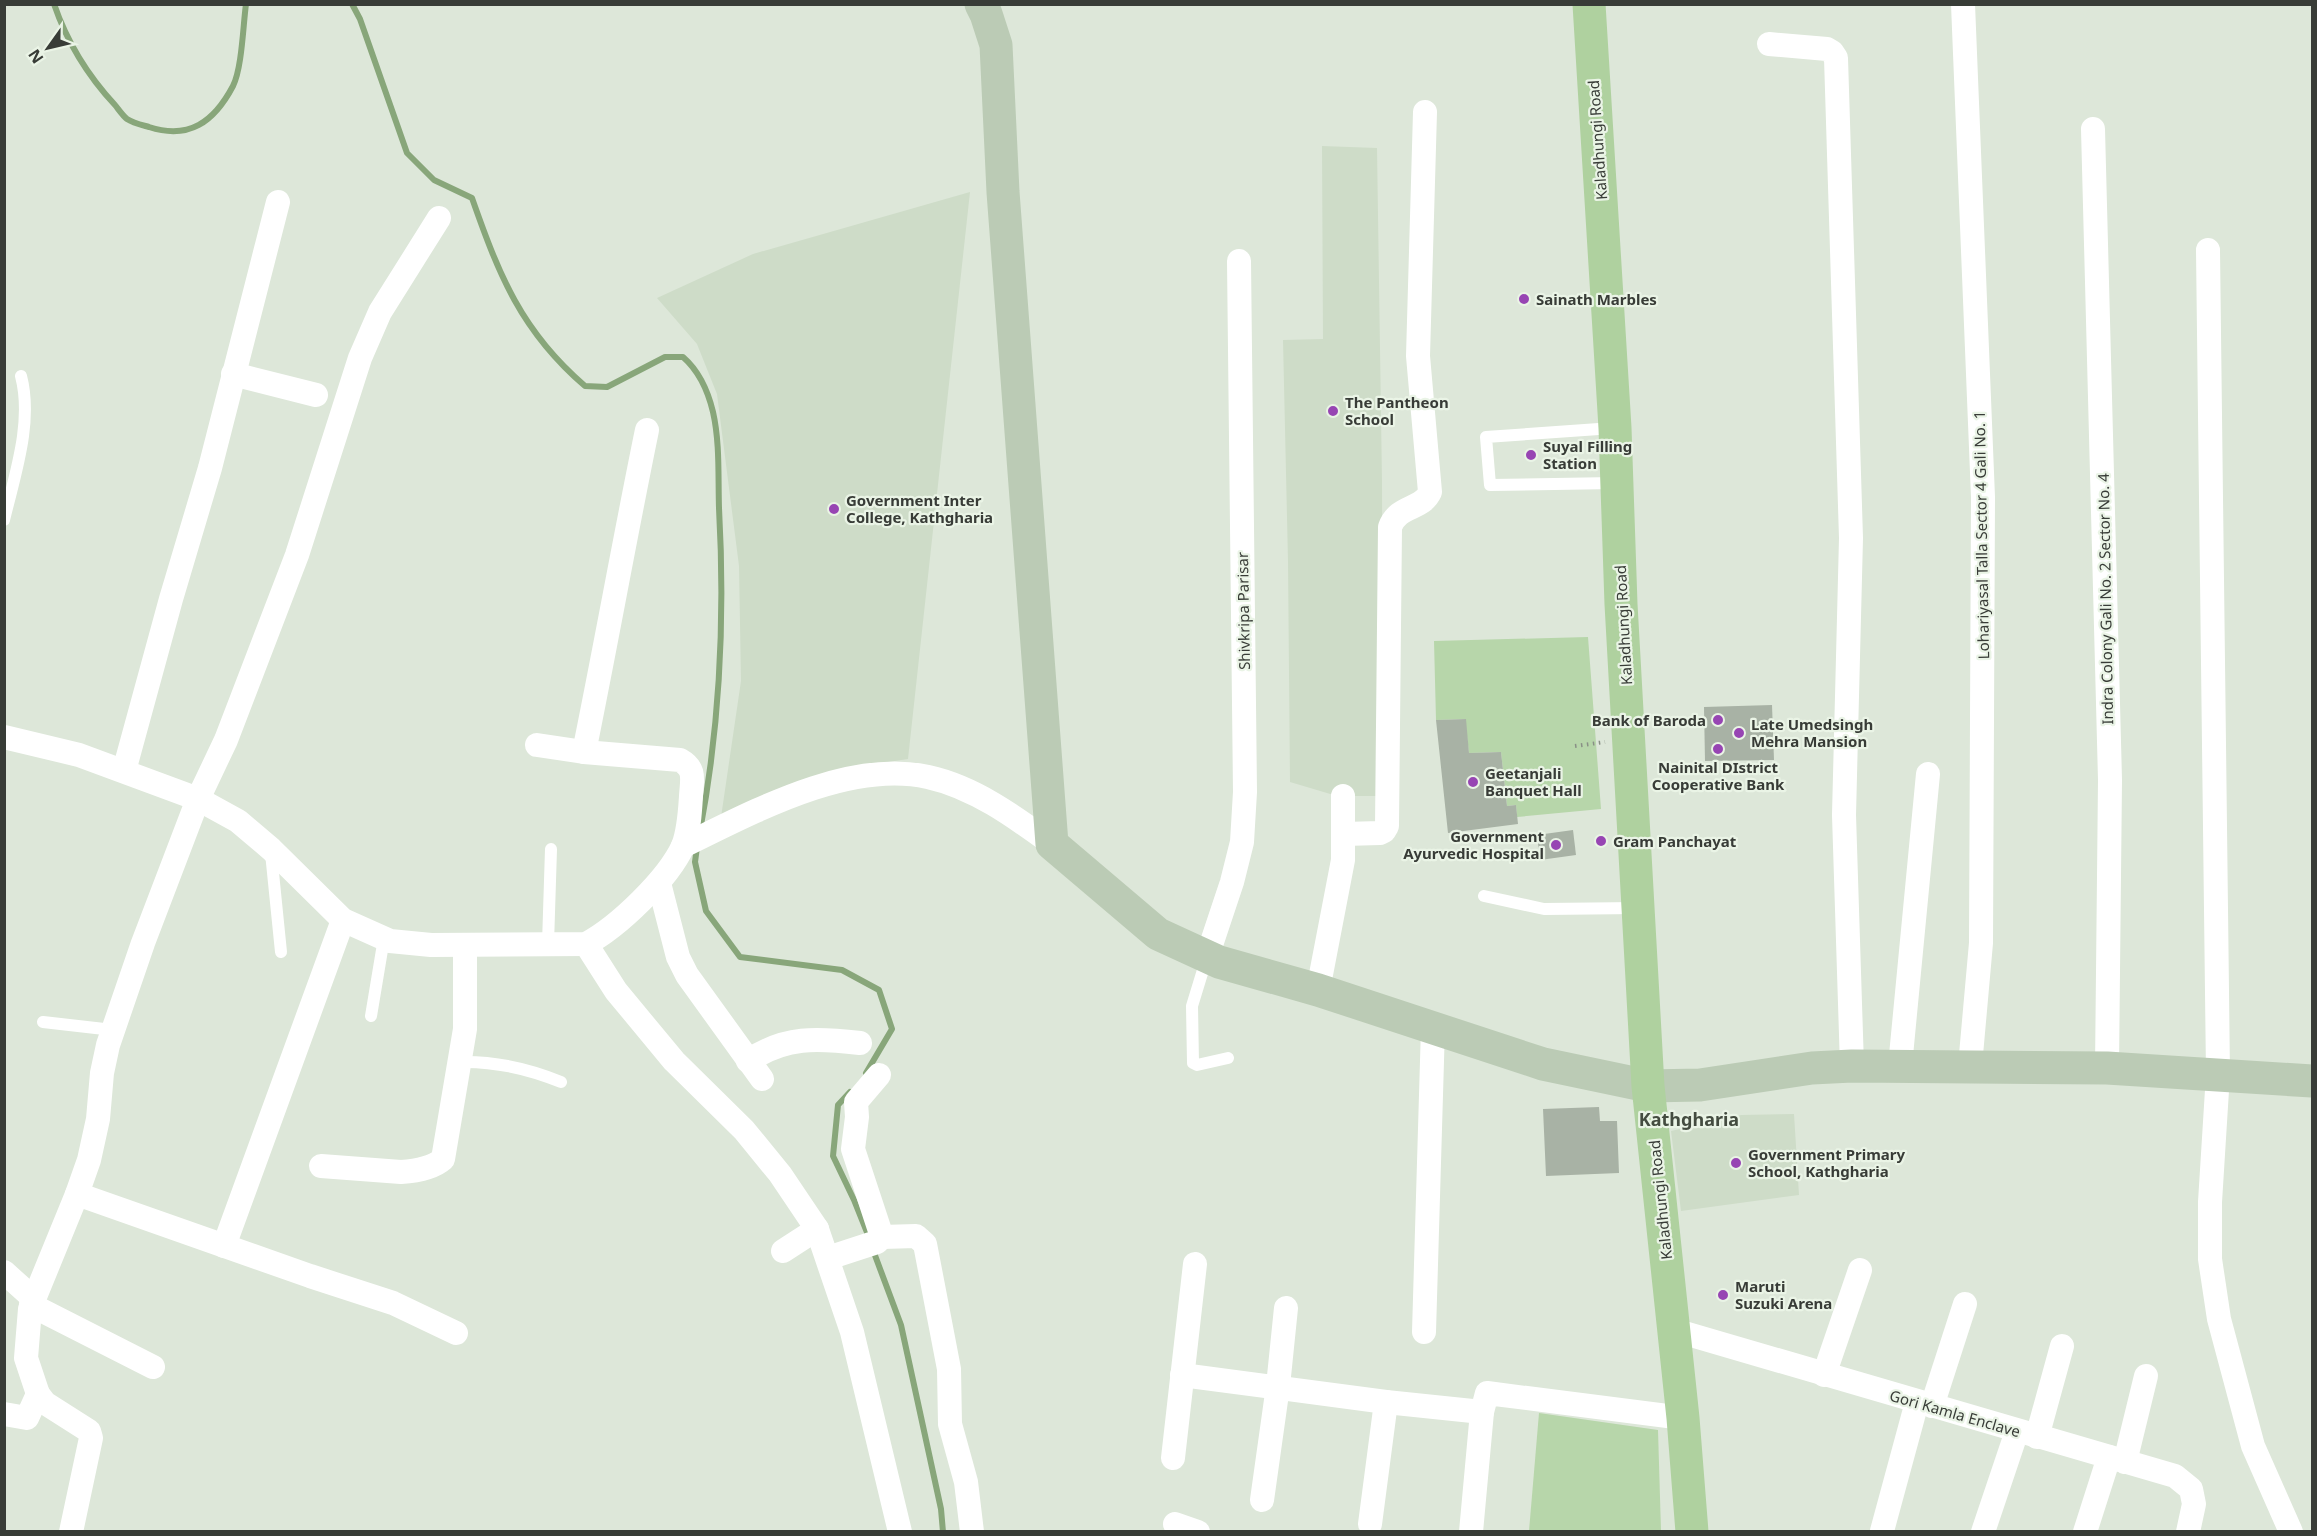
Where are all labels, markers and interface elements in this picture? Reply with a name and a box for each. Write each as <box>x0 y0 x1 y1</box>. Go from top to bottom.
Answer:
north arrow <box>18 18 78 78</box>
text: N <box>23 45 48 68</box>
street label: Kaladhungi Road <box>1583 79 1611 201</box>
place label: Sainath Marbles <box>1536 289 1657 309</box>
marker: Sainath Marbles <box>1517 292 1531 306</box>
place label: The Pantheon School <box>1345 392 1449 429</box>
marker: The Pantheon School <box>1326 404 1340 418</box>
street label: Lohariyasal Talla Sector 4 Gali No. 1 <box>1969 411 1993 659</box>
place label: Suyal Filling Station <box>1543 436 1632 473</box>
marker: Suyal Filling Station <box>1524 448 1538 462</box>
street label: Indra Colony Gali No. 2 Sector No. 4 <box>2093 473 2117 725</box>
place label: Government Inter College, Kathgharia <box>846 490 993 527</box>
marker: Government Inter College, Kathgharia <box>827 502 841 516</box>
street label: Shivkripa Parisar <box>1232 552 1254 670</box>
street label: Kaladhungi Road <box>1610 565 1636 685</box>
place label: Bank of Baroda <box>1592 710 1706 730</box>
marker: Bank of Baroda <box>1711 713 1725 727</box>
place label: Late Umedsingh Mehra Mansion <box>1751 714 1873 751</box>
marker: Late Umedsingh Mehra Mansion <box>1732 726 1746 740</box>
marker: Nainital DIstrict Cooperative Bank <box>1711 742 1725 756</box>
place label: Nainital DIstrict Cooperative Bank <box>1652 757 1785 794</box>
place label: Geetanjali Banquet Hall <box>1485 763 1582 800</box>
marker: Geetanjali Banquet Hall <box>1466 775 1480 789</box>
place label: Government Ayurvedic Hospital <box>1403 826 1544 863</box>
place label: Gram Panchayat <box>1613 831 1737 851</box>
marker: Gram Panchayat <box>1594 834 1608 848</box>
marker: Government Ayurvedic Hospital <box>1549 838 1563 852</box>
district label: Kathgharia <box>1639 1107 1739 1131</box>
street label: Kaladhungi Road <box>1644 1139 1676 1261</box>
place label: Government Primary School, Kathgharia <box>1748 1144 1905 1181</box>
marker: Government Primary School, Kathgharia <box>1729 1156 1743 1170</box>
place label: Maruti Suzuki Arena <box>1735 1276 1832 1313</box>
marker: Maruti Suzuki Arena <box>1716 1288 1730 1302</box>
street label: Gori Kamla Enclave <box>1887 1385 2023 1441</box>

